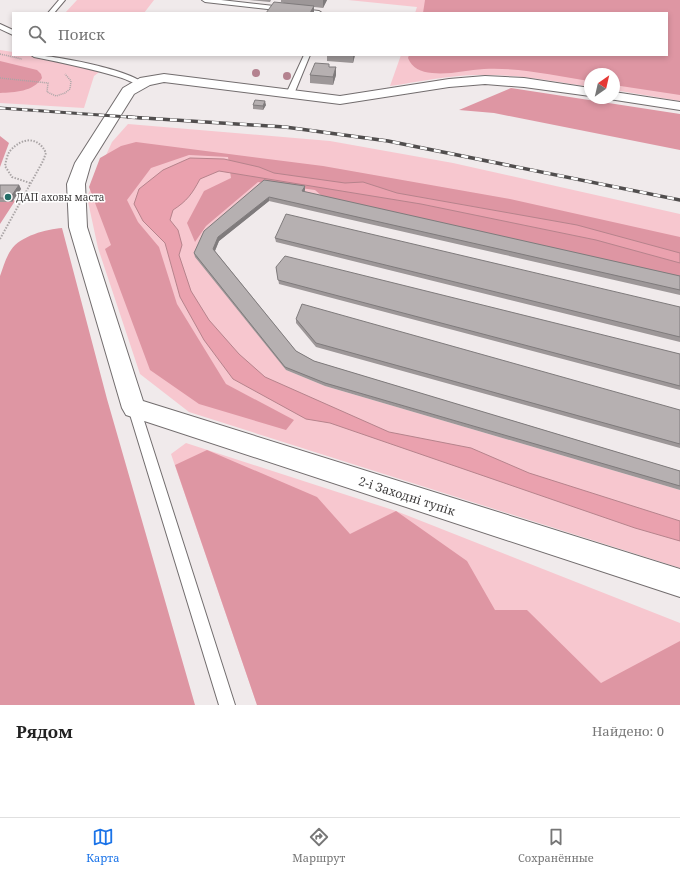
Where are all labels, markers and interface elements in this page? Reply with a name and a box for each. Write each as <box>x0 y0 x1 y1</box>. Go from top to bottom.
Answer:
search box <box>12 12 668 56</box>
icon: search <box>26 23 48 45</box>
text: Поиск <box>58 24 105 44</box>
north arrow <box>584 68 620 104</box>
place label: ДАП аховы маста <box>16 190 105 204</box>
marker: ДАП аховы маста <box>3 192 13 202</box>
street label: 2-і Заходні тупік <box>357 472 458 520</box>
text: Рядом <box>16 720 73 743</box>
text: Найдено: 0 <box>592 722 664 740</box>
tab: Карта <box>86 826 119 865</box>
tab: Маршрут <box>292 826 345 865</box>
tab: Сохранённые <box>518 826 594 865</box>

